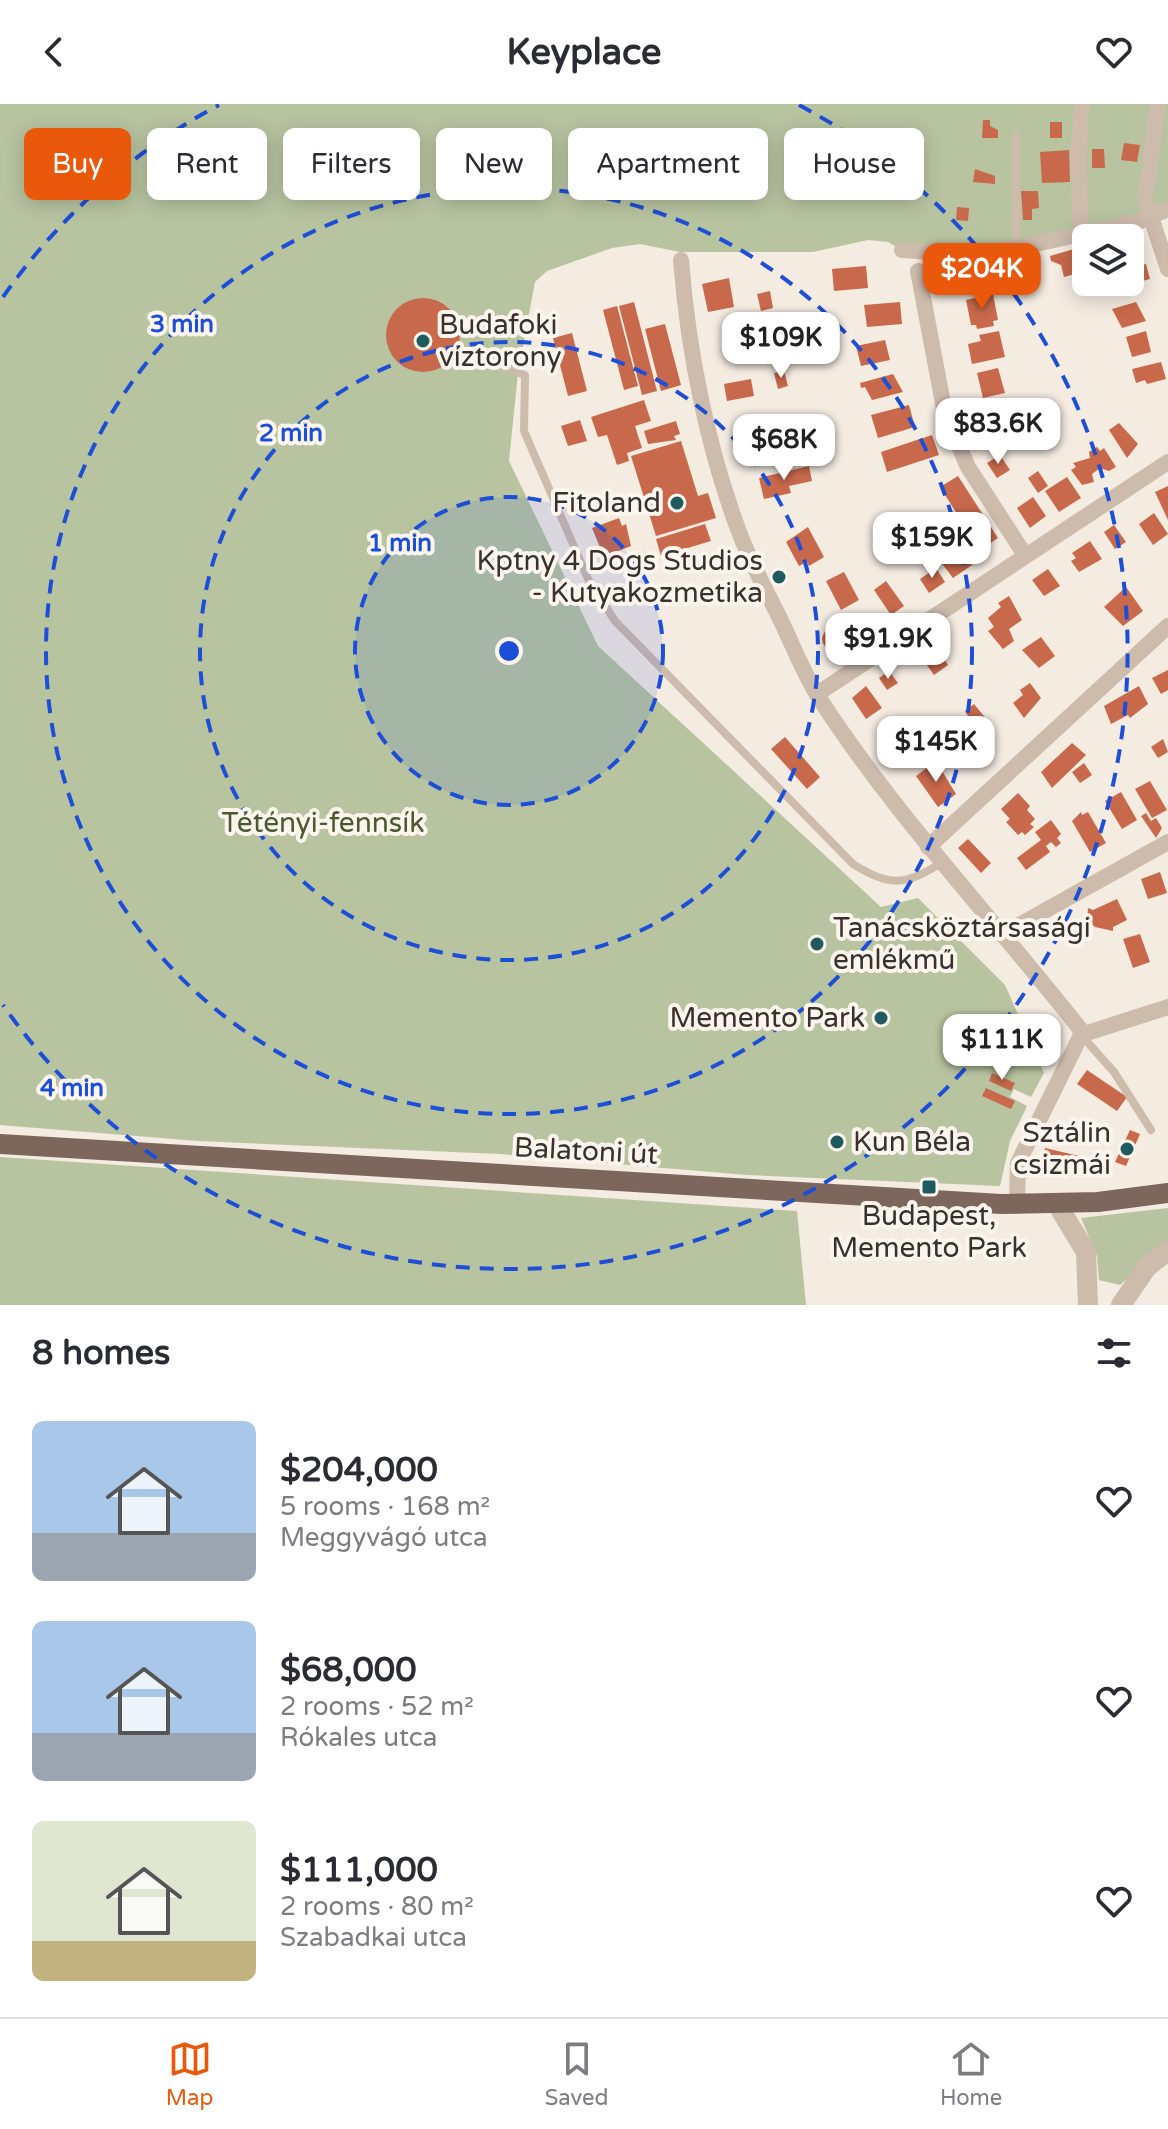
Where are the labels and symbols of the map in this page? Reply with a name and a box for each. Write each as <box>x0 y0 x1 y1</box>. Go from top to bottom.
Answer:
pin: $204K <box>926 243 1038 311</box>
place label: Budafoki víztorony <box>439 308 561 374</box>
text: 3 min <box>150 310 214 339</box>
pin: $109K <box>725 312 837 380</box>
marker: Budafoki víztorony <box>414 332 432 350</box>
pin: $83.6K <box>933 398 1063 466</box>
pin: $68K <box>737 414 831 482</box>
text: 2 min <box>259 419 323 448</box>
place label: Fitoland <box>552 486 661 520</box>
marker: Fitoland <box>668 494 686 512</box>
pin: $159K <box>876 512 988 580</box>
text: 1 min <box>368 529 432 558</box>
place label: Kptny 4 Dogs Studios - Kutyakozmetika <box>477 544 763 610</box>
marker: Kptny 4 Dogs Studios - Kutyakozmetika <box>770 568 788 586</box>
pin: $91.9K <box>823 613 953 681</box>
centre of rings <box>495 637 523 665</box>
pin: $145K <box>880 716 992 784</box>
park label: Tétényi-fennsík <box>222 806 424 840</box>
place label: Tanácsköztársasági emlékmű <box>833 911 1091 977</box>
marker: Tanácsköztársasági emlékmű <box>808 935 826 953</box>
place label: Memento Park <box>670 1001 865 1035</box>
marker: Memento Park <box>872 1009 890 1027</box>
pin: $111K <box>946 1014 1058 1082</box>
text: 4 min <box>40 1074 104 1103</box>
place label: Sztálin csizmái <box>1013 1116 1111 1182</box>
place label: Kun Béla <box>853 1125 971 1159</box>
street label: Balatoni út <box>513 1130 659 1172</box>
marker: Kun Béla <box>828 1133 846 1151</box>
marker: Sztálin csizmái <box>1118 1140 1136 1158</box>
marker: Budapest, Memento Park <box>920 1178 938 1196</box>
place label: Budapest, Memento Park <box>831 1199 1027 1265</box>

